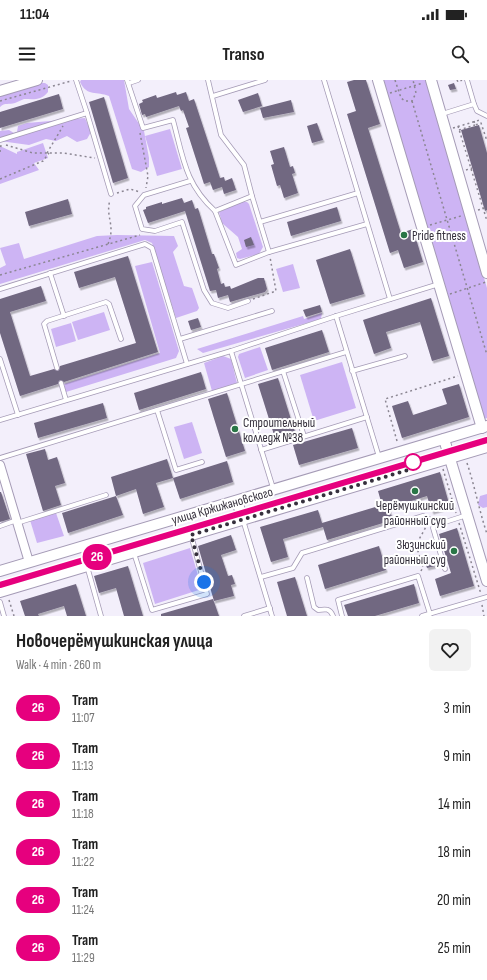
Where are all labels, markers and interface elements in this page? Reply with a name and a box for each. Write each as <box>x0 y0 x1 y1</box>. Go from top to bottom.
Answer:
text: 11:04 <box>20 5 49 24</box>
icon: menu <box>16 43 38 65</box>
icon: search <box>449 43 471 65</box>
text: Transo <box>222 44 265 65</box>
place label: Pride fitness <box>412 228 466 244</box>
marker: Pride fitness <box>399 230 409 240</box>
place label: Строительный колледж №38 <box>243 415 315 446</box>
marker: Строительный колледж №38 <box>230 424 240 434</box>
unlabelled marker <box>404 453 422 471</box>
street label: улица Кржижановского <box>170 484 275 528</box>
marker: Черёмушкинский районный суд <box>410 486 420 496</box>
place label: Черёмушкинский районный суд <box>376 498 454 529</box>
place label: Зюзинский районный суд <box>384 537 446 568</box>
line badge: 26 <box>79 544 115 570</box>
marker: Зюзинский районный суд <box>449 546 459 556</box>
text: 26 <box>91 548 103 565</box>
your location <box>194 572 214 592</box>
button: heart <box>429 629 471 671</box>
text: Новочерёмушкинская улица <box>16 630 213 653</box>
text: Walk · 4 min · 260 m <box>16 657 101 673</box>
text: Tram <box>72 691 98 710</box>
text: 26 <box>32 699 44 716</box>
text: 3 min <box>443 699 471 718</box>
text: 11:07 <box>72 710 95 726</box>
text: Tram <box>72 739 98 758</box>
text: 26 <box>32 747 44 764</box>
text: 9 min <box>443 747 471 766</box>
text: 11:13 <box>72 758 94 774</box>
text: Tram <box>72 787 98 806</box>
text: 26 <box>32 795 44 812</box>
text: 14 min <box>438 795 471 814</box>
text: 11:18 <box>72 806 94 822</box>
text: Tram <box>72 835 98 854</box>
text: 26 <box>32 843 44 860</box>
text: 18 min <box>438 843 471 862</box>
text: 11:22 <box>72 854 94 870</box>
text: Tram <box>72 883 98 902</box>
text: 26 <box>32 891 44 908</box>
text: 20 min <box>437 891 471 910</box>
text: 11:24 <box>72 902 94 918</box>
text: Tram <box>72 931 98 950</box>
text: 26 <box>32 939 44 956</box>
text: 25 min <box>438 939 471 958</box>
text: 11:29 <box>72 950 95 966</box>

